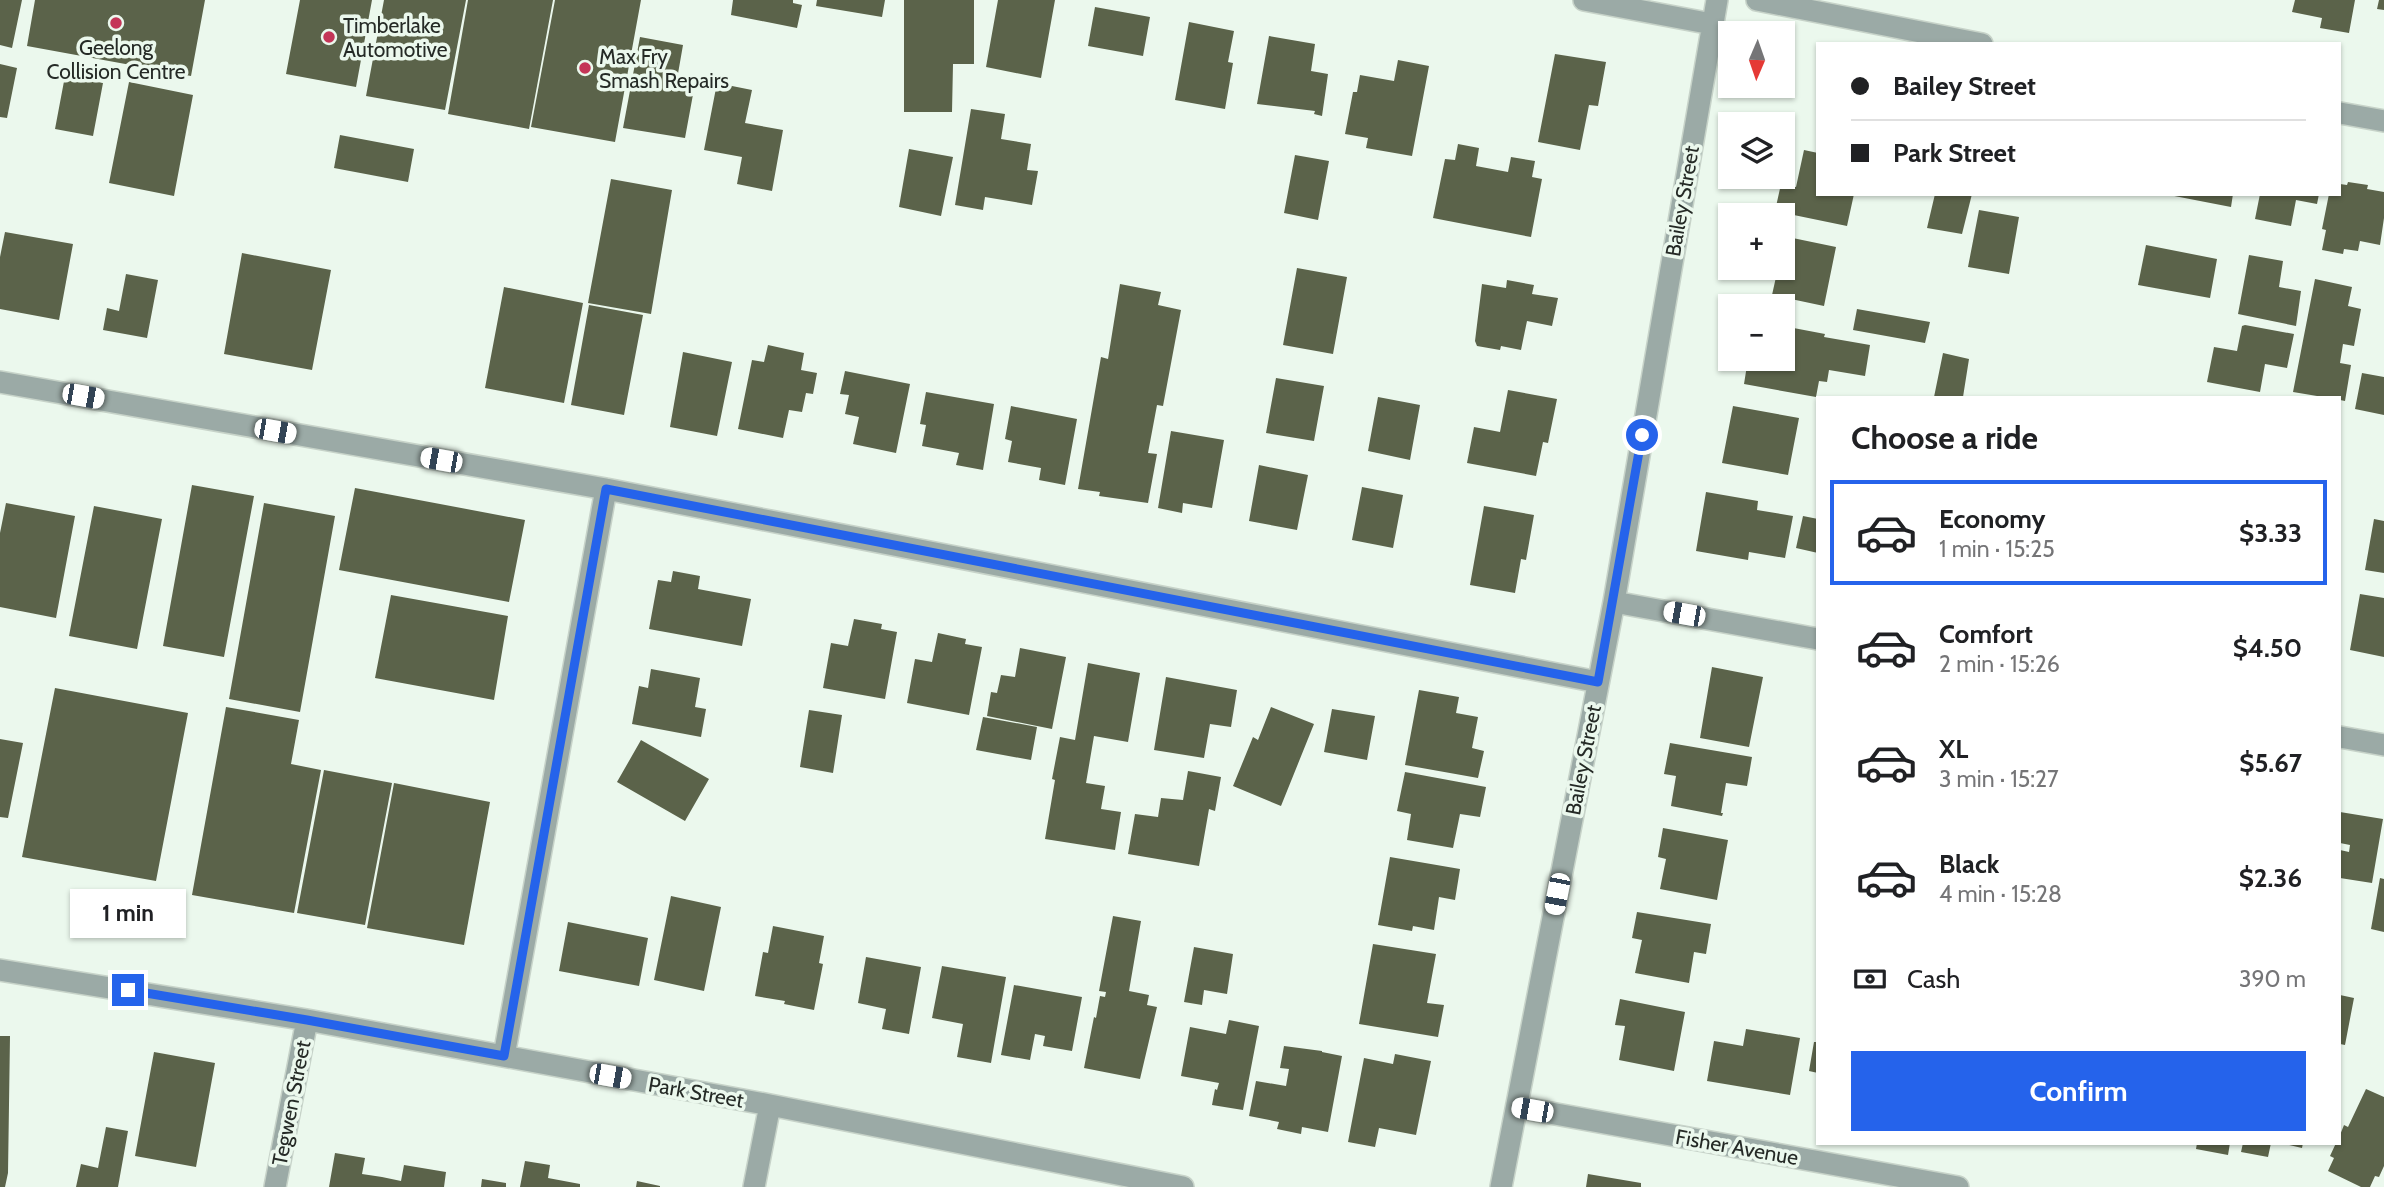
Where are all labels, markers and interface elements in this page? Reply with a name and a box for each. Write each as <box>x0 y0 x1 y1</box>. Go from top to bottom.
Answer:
place label: Timberlake Automotive <box>343 13 448 62</box>
marker: Geelong Collision Centre <box>108 15 124 31</box>
north arrow <box>1718 21 1796 98</box>
map controls <box>1718 21 1795 371</box>
marker: Timberlake Automotive <box>321 29 337 45</box>
place label: Geelong Collision Centre <box>47 35 186 84</box>
place label: Max Fry Smash Repairs <box>599 44 729 93</box>
marker: Max Fry Smash Repairs <box>577 60 593 76</box>
text: Bailey Street <box>1893 70 2036 102</box>
button: layers <box>1718 112 1795 189</box>
text: Park Street <box>1893 137 2016 169</box>
street label: Bailey Street <box>1660 144 1704 258</box>
button: + <box>1718 203 1795 280</box>
button: − <box>1718 294 1795 371</box>
car <box>61 382 106 410</box>
car <box>253 417 298 445</box>
text: Choose a ride <box>1851 418 2038 457</box>
route start <box>1626 419 1658 451</box>
car <box>419 446 464 474</box>
icon: car <box>1855 501 1918 564</box>
text: Economy <box>1939 503 2045 535</box>
text: $3.33 <box>2239 517 2302 549</box>
text: 1 min · 15:25 <box>1939 535 2055 563</box>
car <box>1662 600 1707 628</box>
icon: car <box>1855 616 1918 679</box>
text: Comfort <box>1939 618 2033 650</box>
text: $4.50 <box>2233 632 2302 664</box>
text: 2 min · 15:26 <box>1939 650 2060 678</box>
street label: Bailey Street <box>1560 703 1606 817</box>
icon: car <box>1855 731 1918 794</box>
text: XL <box>1939 733 1968 765</box>
text: $5.67 <box>2239 747 2302 779</box>
text: 3 min · 15:27 <box>1939 765 2059 793</box>
icon: car <box>1855 846 1918 909</box>
text: Black <box>1939 848 1999 880</box>
text: $2.36 <box>2239 862 2302 894</box>
car <box>1543 871 1572 917</box>
text: 4 min · 15:28 <box>1939 880 2062 908</box>
callout: 1 min <box>70 888 186 937</box>
text: 1 min <box>102 899 154 927</box>
icon: cash <box>1851 960 1889 998</box>
text: Cash <box>1907 963 1960 995</box>
text: 390 m <box>2239 965 2306 993</box>
route end <box>112 974 144 1006</box>
street label: Tegwen Street <box>267 1038 315 1168</box>
button: Confirm <box>1851 1051 2306 1131</box>
car <box>588 1062 633 1090</box>
street label: Park Street <box>646 1071 746 1113</box>
car <box>1510 1096 1555 1124</box>
street label: Fisher Avenue <box>1674 1124 1801 1170</box>

